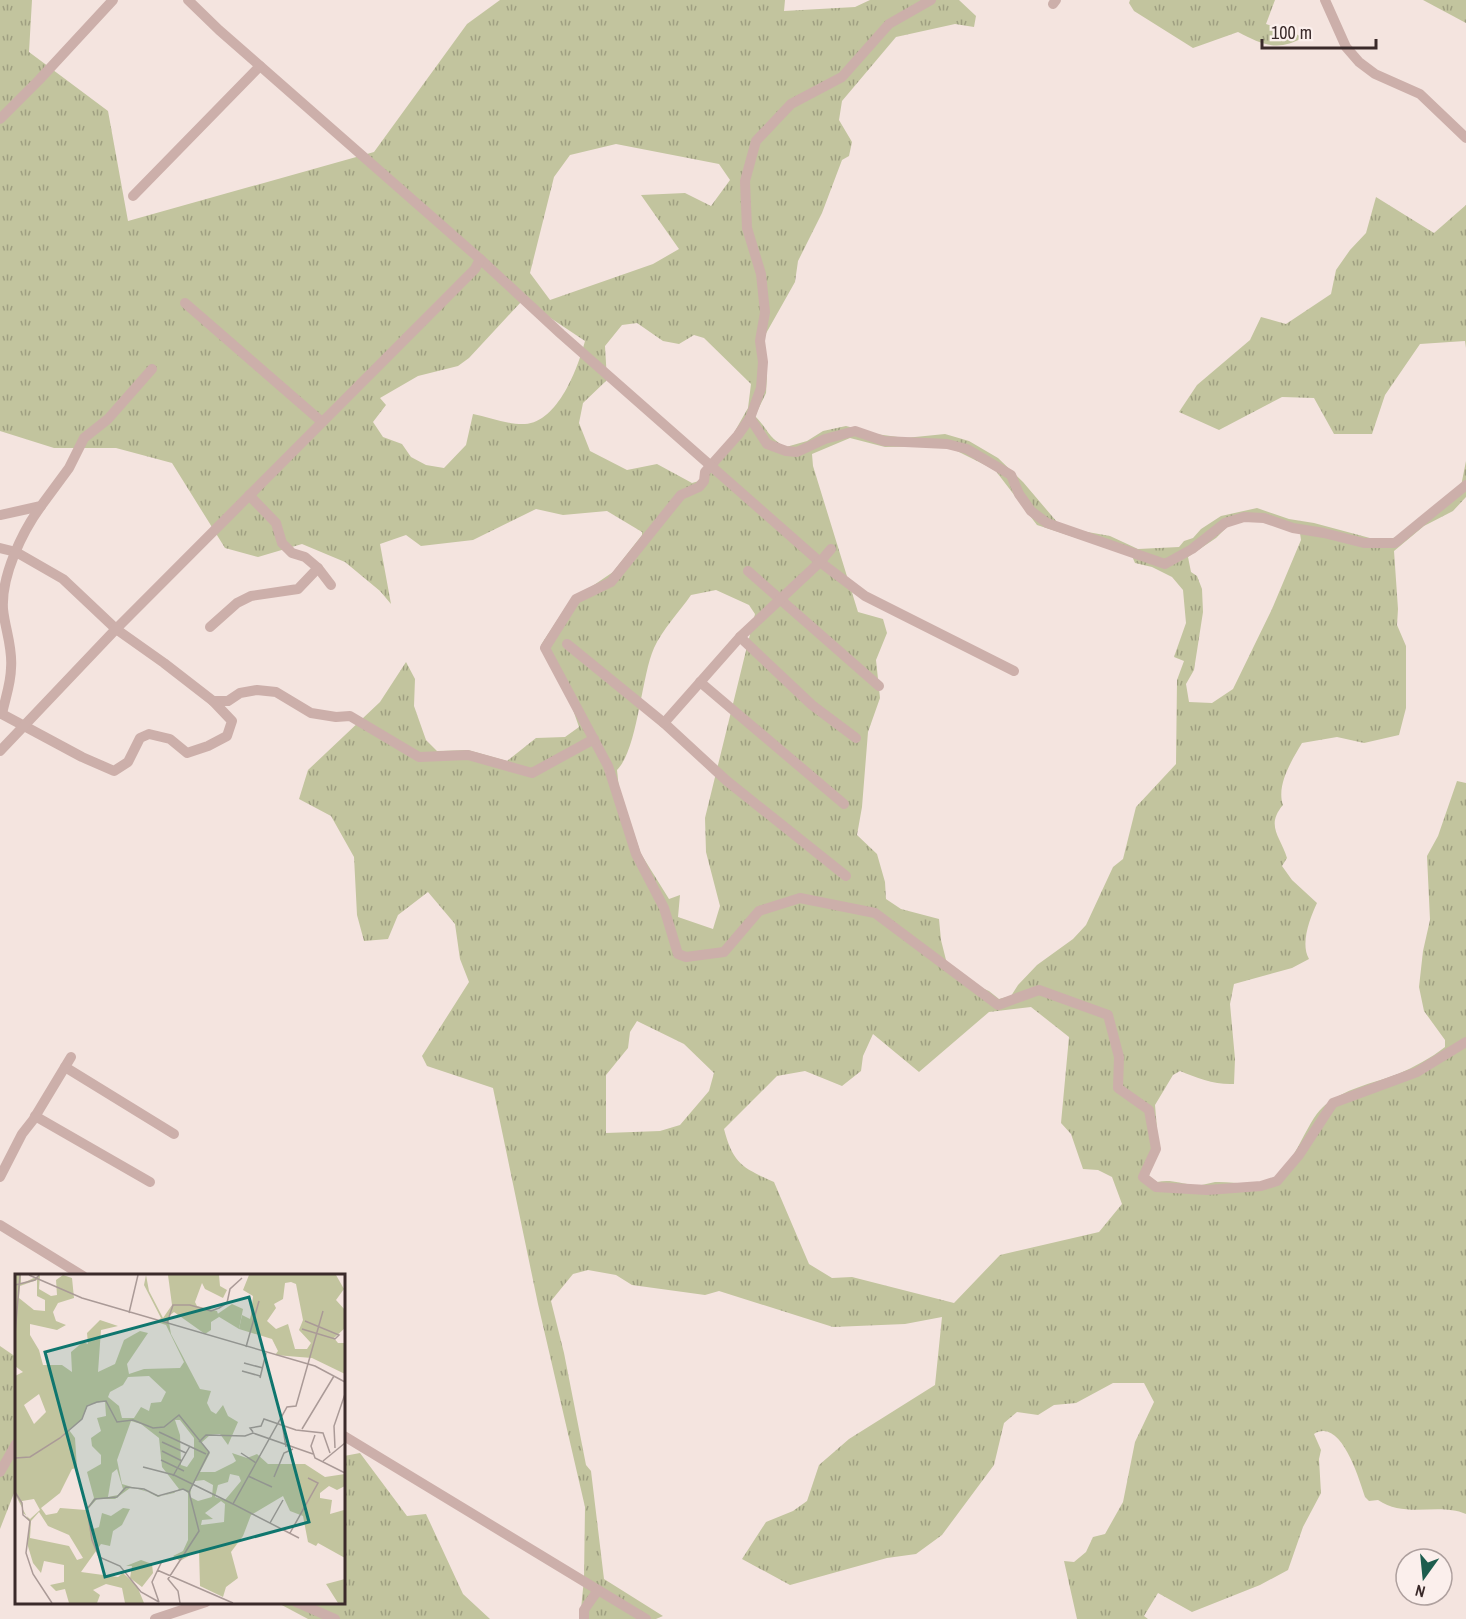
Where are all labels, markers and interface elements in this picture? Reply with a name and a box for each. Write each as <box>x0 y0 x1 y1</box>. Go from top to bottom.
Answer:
scale bar <box>1262 12 1376 50</box>
text: 100 m <box>1271 20 1312 45</box>
inset map <box>15 1274 345 1604</box>
north arrow <box>1394 1547 1454 1607</box>
text: N <box>1413 1580 1428 1603</box>

